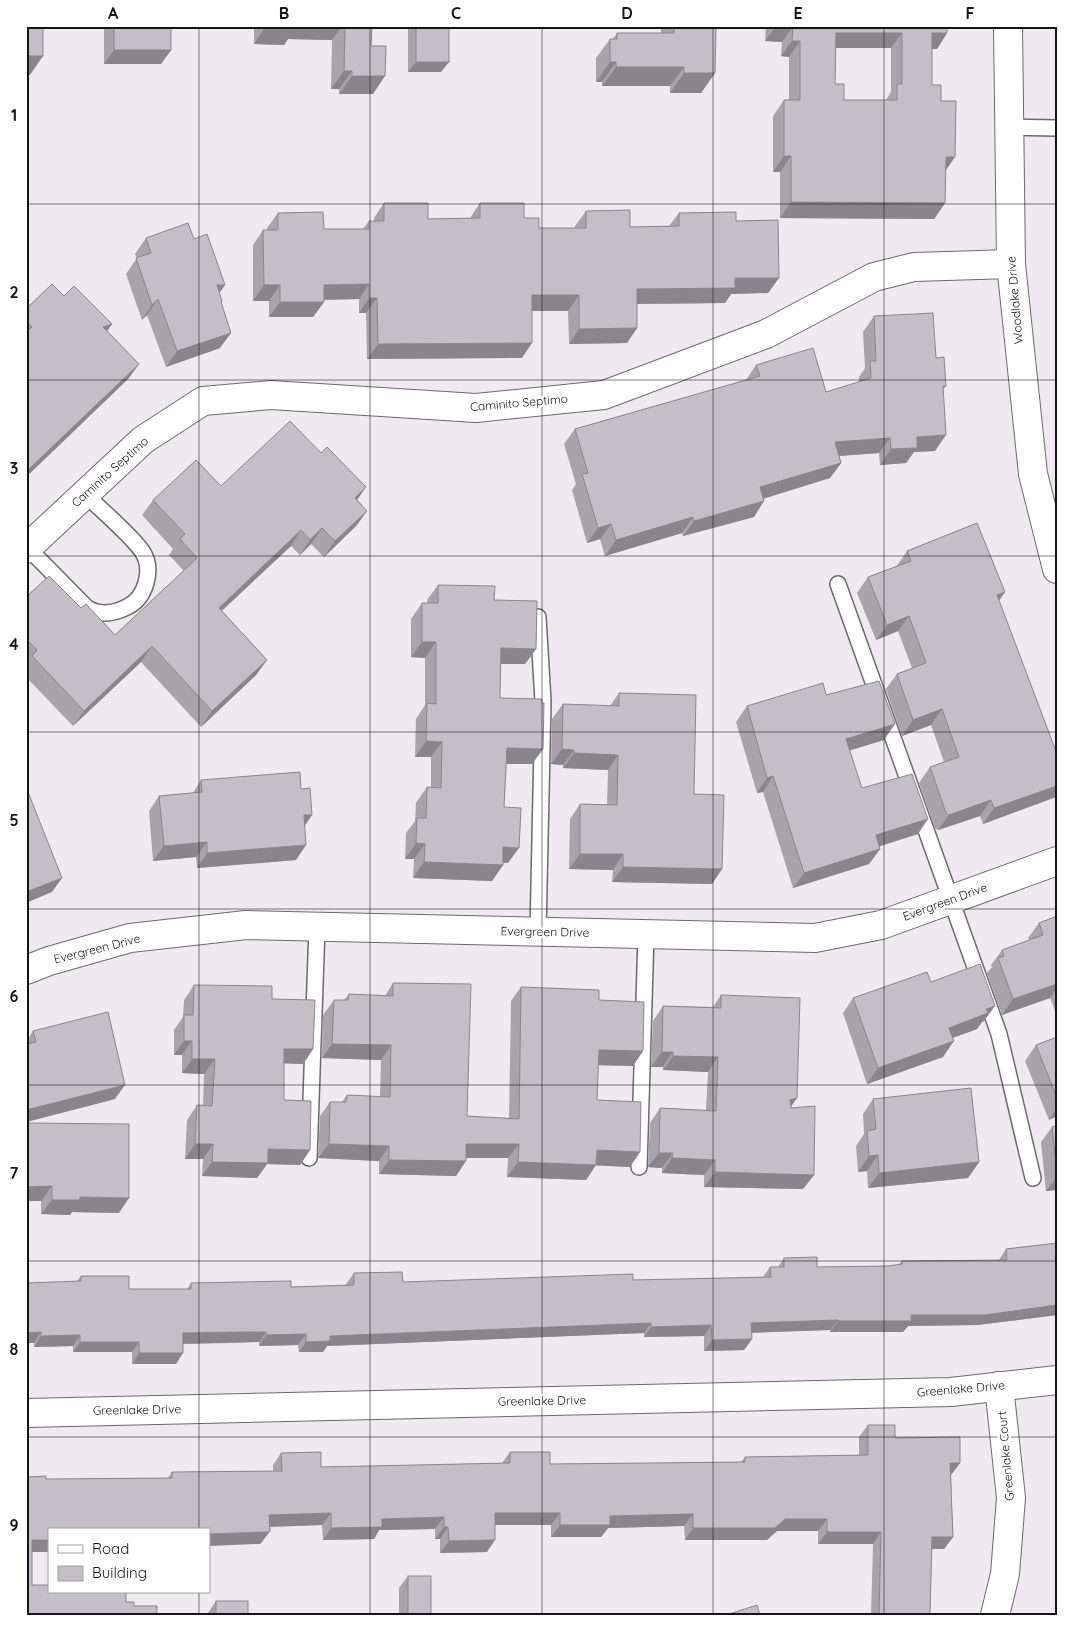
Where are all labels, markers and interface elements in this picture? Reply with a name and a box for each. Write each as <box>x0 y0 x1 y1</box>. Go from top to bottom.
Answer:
text: A <box>108 3 119 23</box>
text: B <box>279 3 289 23</box>
text: C <box>451 3 461 23</box>
text: D <box>621 3 633 23</box>
text: E <box>793 3 803 23</box>
text: F <box>966 3 975 23</box>
text: 1 <box>11 105 17 125</box>
street label: Woodlake Drive <box>1003 255 1026 345</box>
text: 2 <box>9 282 19 302</box>
street label: Caminito Septimo <box>469 391 569 414</box>
street label: Caminito Septimo <box>68 433 151 510</box>
text: 3 <box>10 458 18 478</box>
text: 4 <box>9 634 19 654</box>
text: 5 <box>9 810 19 830</box>
street label: Evergreen Drive <box>901 879 989 924</box>
street label: Evergreen Drive <box>501 923 590 940</box>
street label: Evergreen Drive <box>52 930 142 967</box>
text: 6 <box>10 986 19 1006</box>
text: 7 <box>10 1163 19 1183</box>
text: 8 <box>10 1339 19 1359</box>
street label: Greenlake Drive <box>916 1377 1006 1400</box>
street label: Greenlake Drive <box>498 1392 586 1409</box>
street label: Greenlake Drive <box>93 1401 181 1418</box>
street label: Greenlake Court <box>994 1411 1017 1502</box>
text: 9 <box>9 1515 19 1535</box>
legend <box>48 1528 210 1594</box>
text: Road <box>92 1539 129 1558</box>
text: Building <box>92 1563 147 1582</box>

